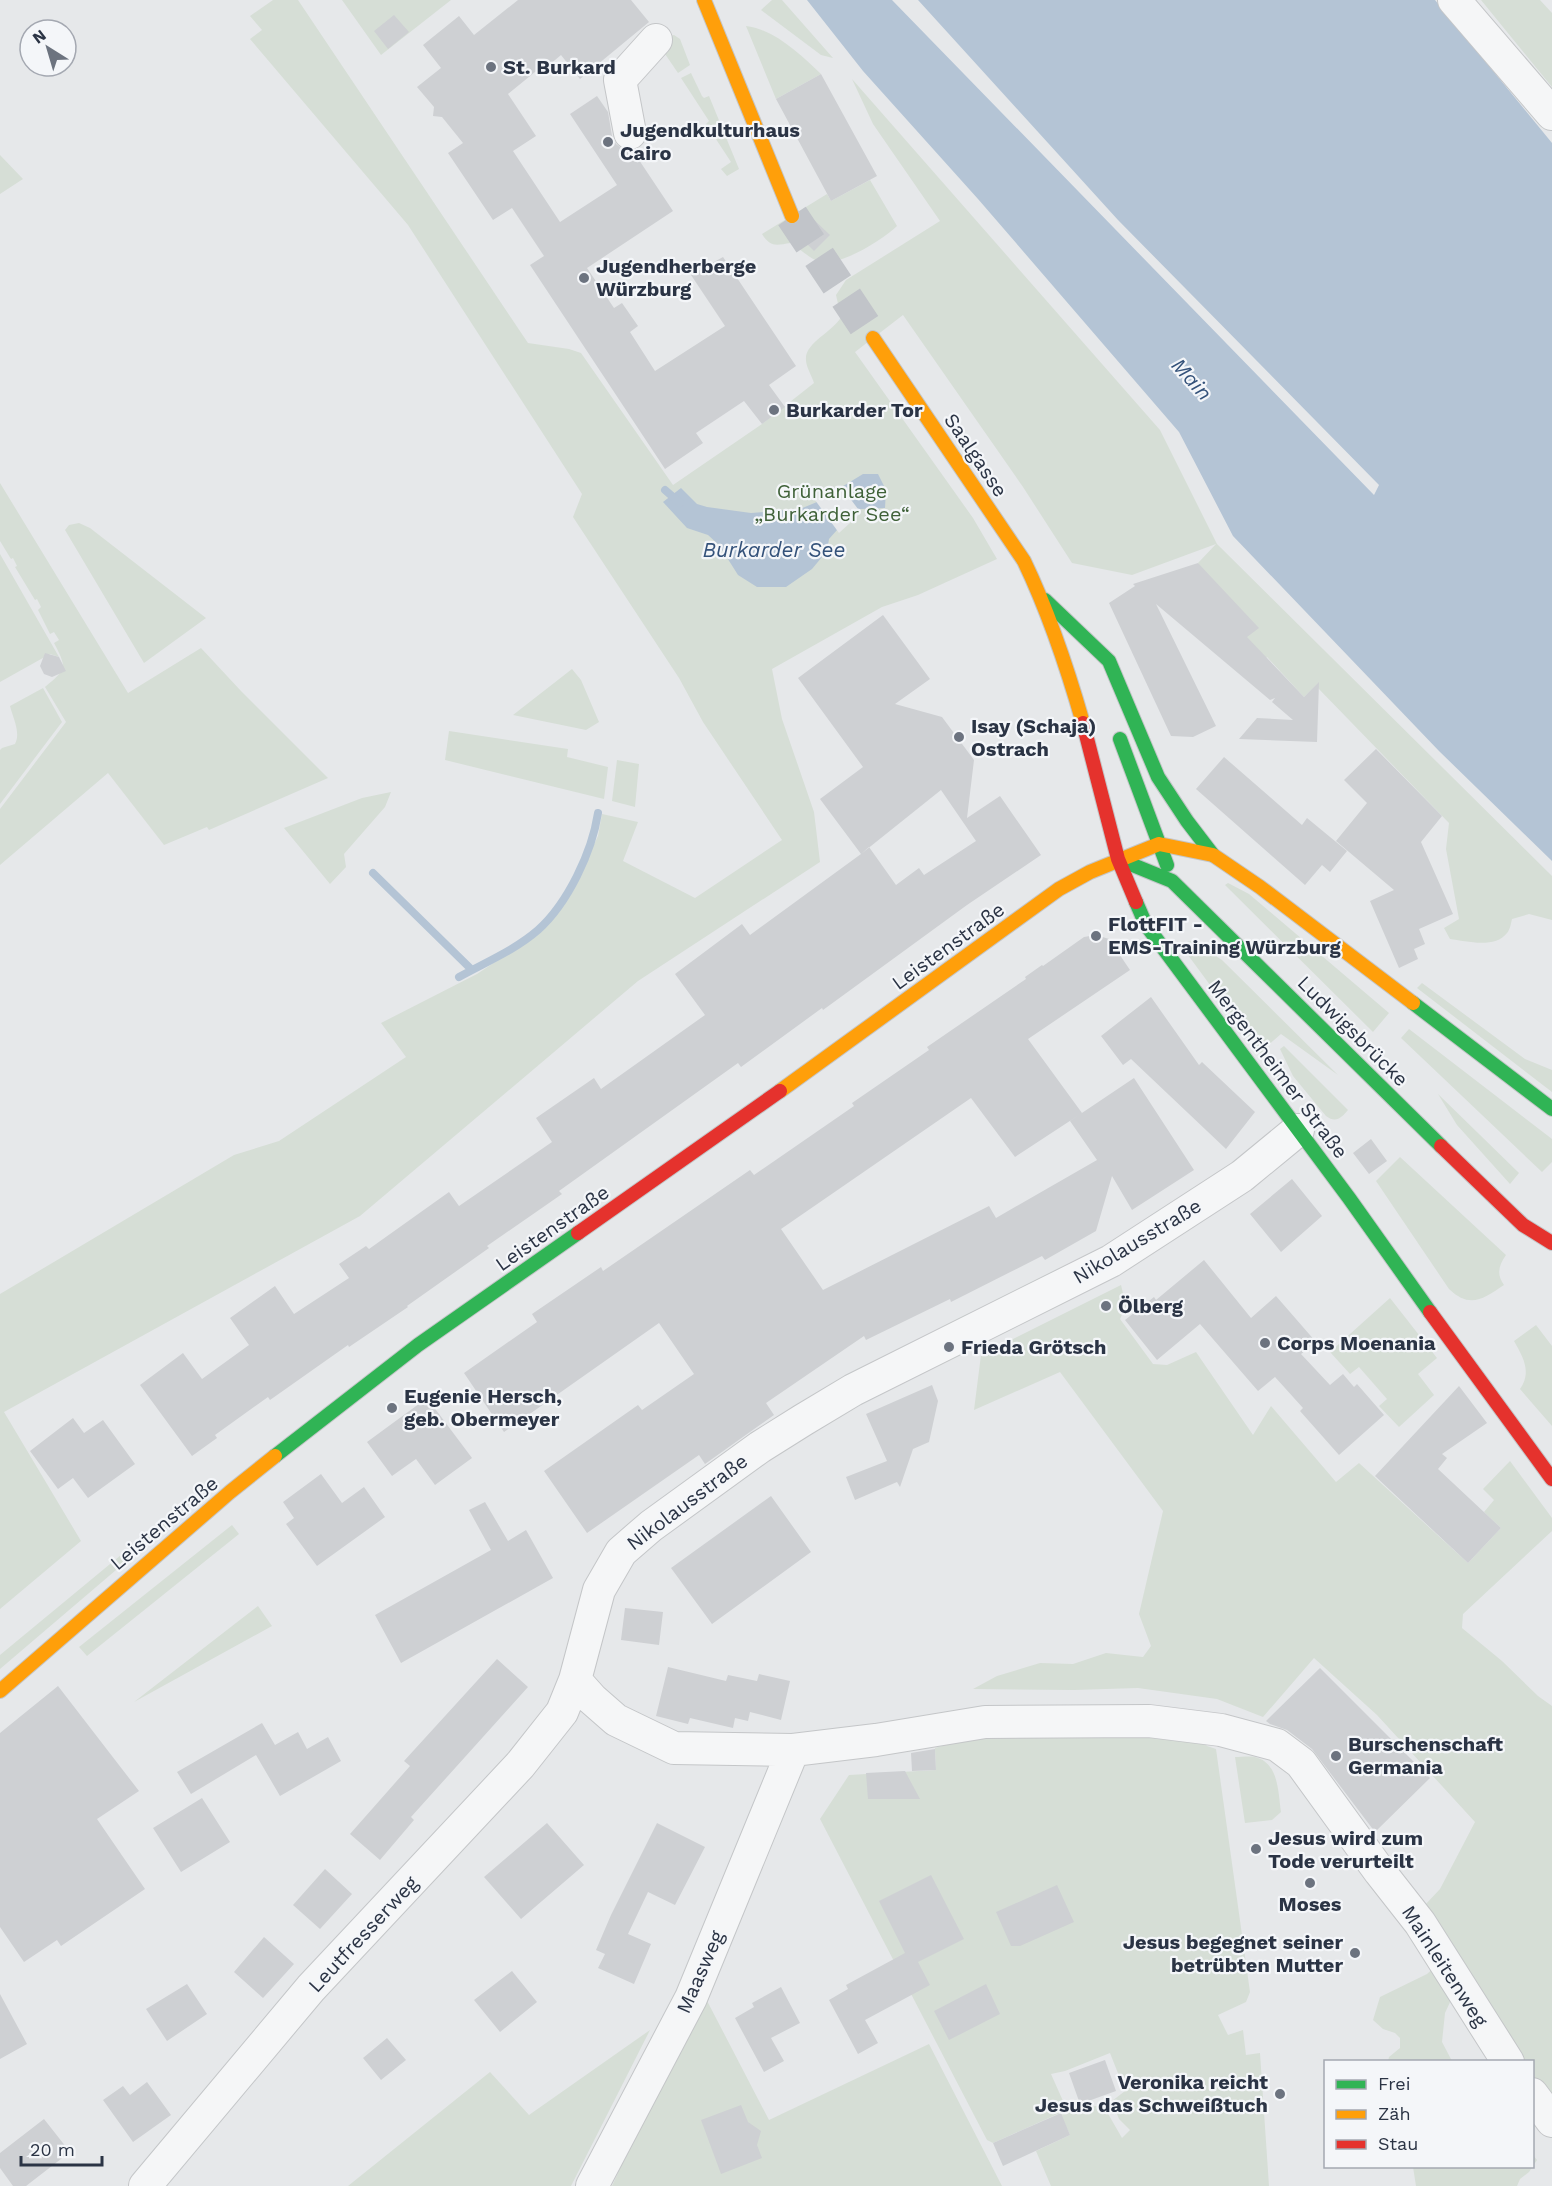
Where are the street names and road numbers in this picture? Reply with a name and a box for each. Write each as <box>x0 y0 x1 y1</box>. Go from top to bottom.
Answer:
street label: Saalgasse <box>939 409 1013 501</box>
street label: Leistenstraße <box>887 897 1009 995</box>
street label: Ludwigsbrücke <box>1293 971 1413 1091</box>
street label: Mergentheimer Straße <box>1203 975 1353 1163</box>
street label: Leistenstraße <box>490 1180 614 1276</box>
street label: Nikolausstraße <box>1069 1193 1205 1289</box>
street label: Nikolausstraße <box>622 1449 752 1555</box>
street label: Leistenstraße <box>105 1471 223 1575</box>
street label: Leutfresserweg <box>303 1871 423 1997</box>
street label: Mainleitenweg <box>1397 1901 1493 2031</box>
street label: Maasweg <box>671 1927 729 2017</box>

